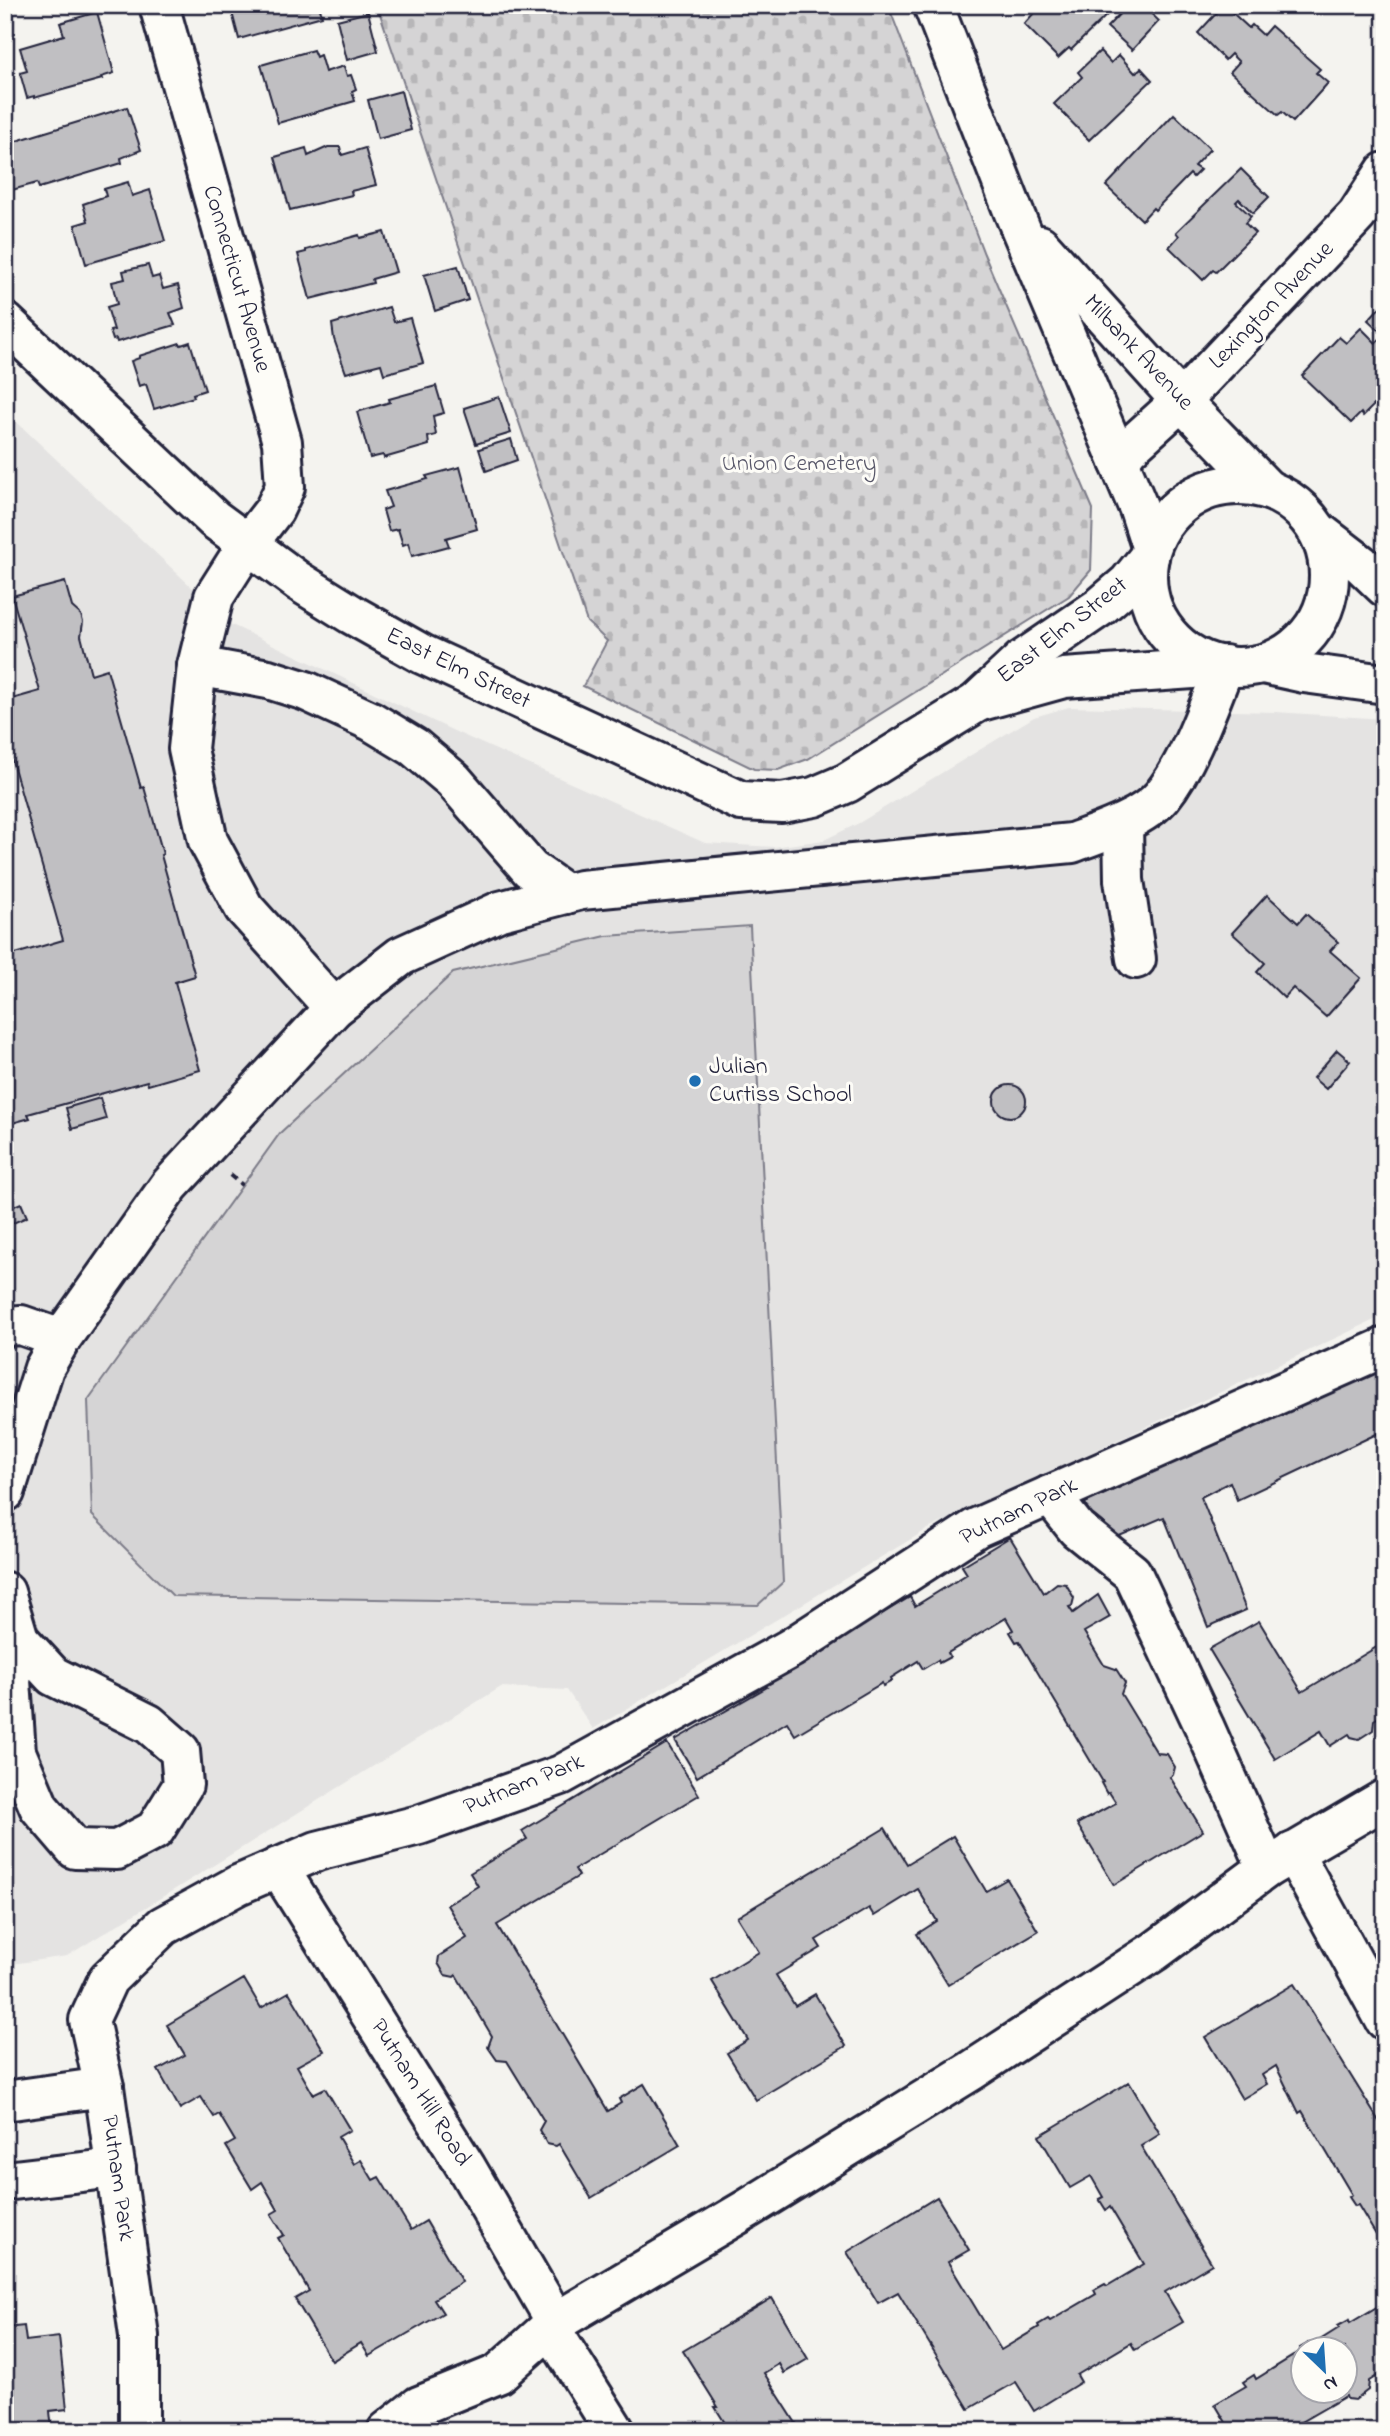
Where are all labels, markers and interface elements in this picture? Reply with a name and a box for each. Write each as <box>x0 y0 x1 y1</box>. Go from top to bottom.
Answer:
street label: Connecticut Avenue <box>193 181 280 377</box>
street label: Lexington Avenue <box>1201 233 1343 378</box>
street label: Milbank Avenue <box>1075 287 1202 419</box>
park label: Union Cemetery <box>722 447 876 483</box>
street label: East Elm Street <box>990 569 1136 693</box>
street label: East Elm Street <box>380 619 536 719</box>
place label: Julian Curtiss School <box>709 1050 852 1113</box>
marker: Julian Curtiss School <box>687 1073 703 1089</box>
street label: Putnam Park <box>954 1468 1084 1556</box>
street label: Putnam Park <box>459 1745 590 1825</box>
street label: Putnam Hill Road <box>361 2012 480 2174</box>
street label: Putnam Park <box>91 2113 143 2244</box>
north arrow <box>1288 2334 1358 2404</box>
text: N <box>1318 2368 1342 2398</box>

